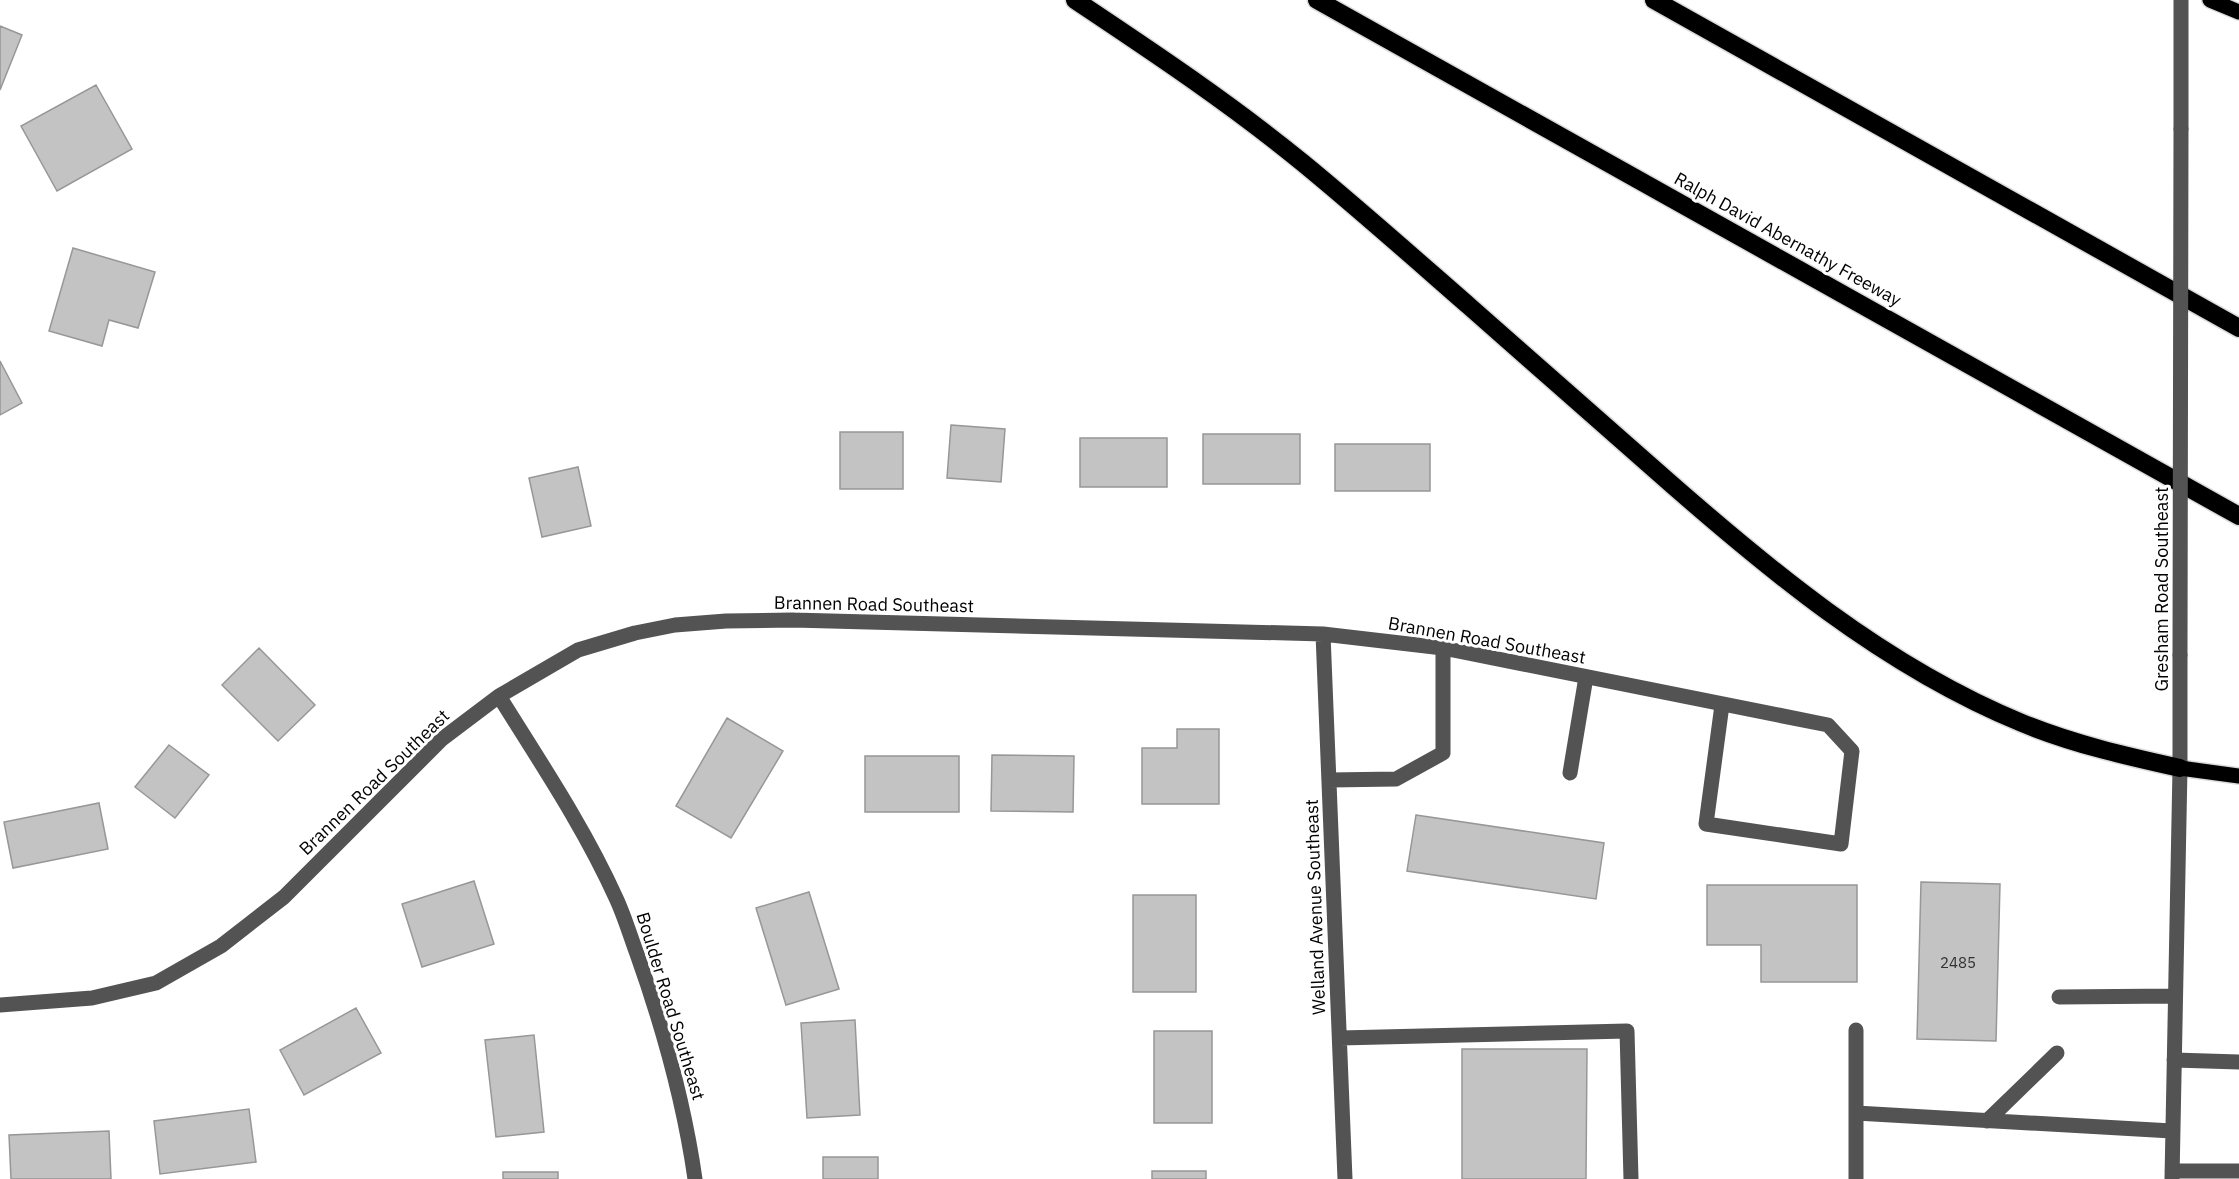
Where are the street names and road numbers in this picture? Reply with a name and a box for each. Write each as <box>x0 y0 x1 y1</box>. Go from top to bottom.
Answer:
street label: Ralph David Abernathy Freeway <box>1670 167 1906 311</box>
street label: Gresham Road Southeast <box>2150 487 2173 691</box>
street label: Brannen Road Southeast <box>774 591 974 617</box>
street label: Brannen Road Southeast <box>1386 611 1588 669</box>
street label: Brannen Road Southeast <box>294 704 454 860</box>
street label: Welland Avenue Southeast <box>1300 799 1330 1015</box>
street label: Boulder Road Southeast <box>631 909 711 1103</box>

